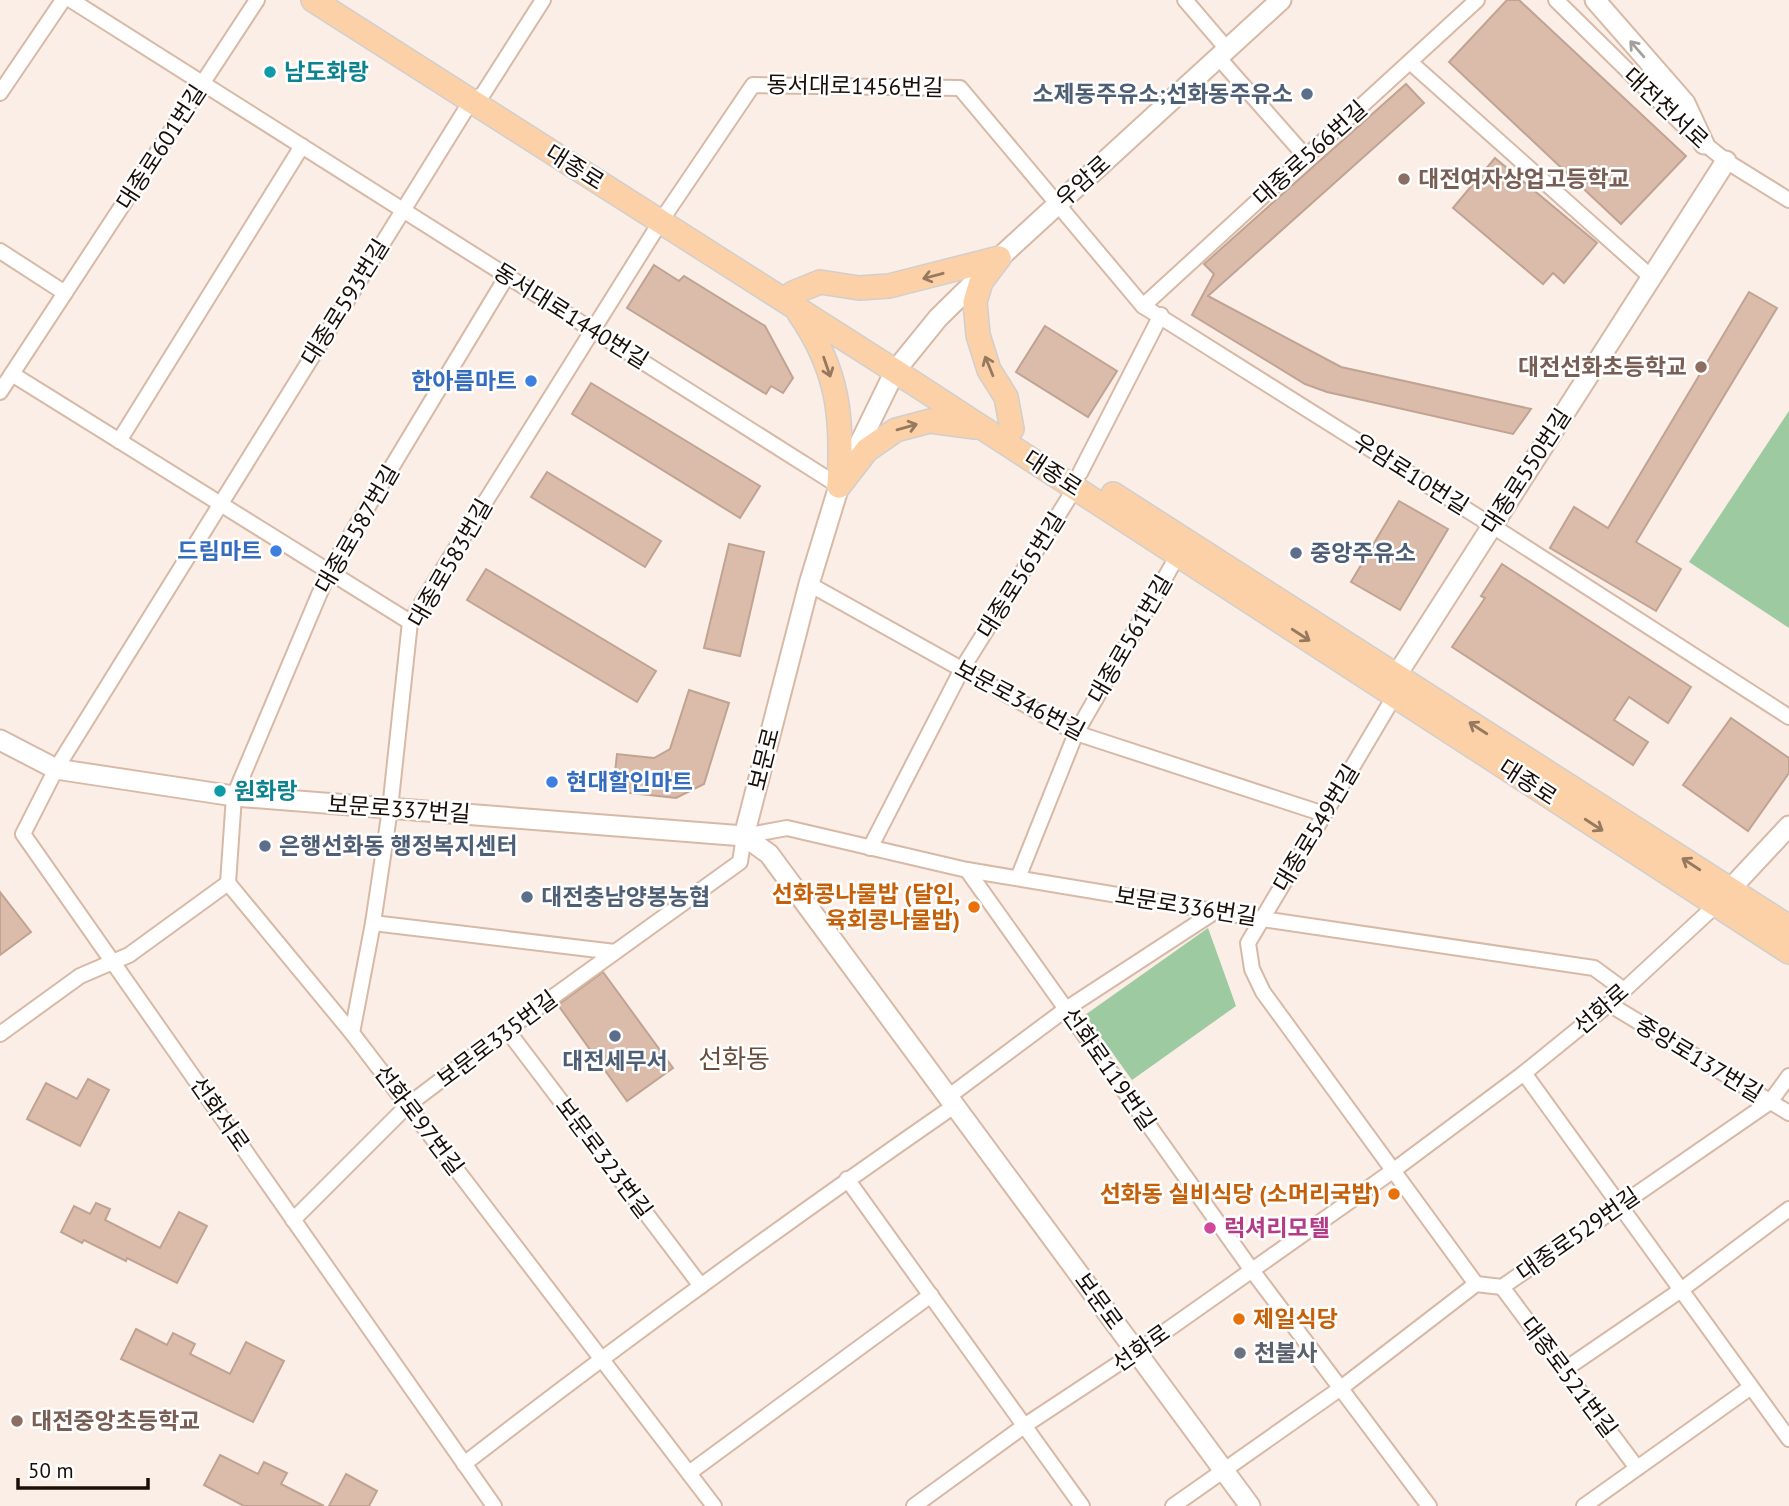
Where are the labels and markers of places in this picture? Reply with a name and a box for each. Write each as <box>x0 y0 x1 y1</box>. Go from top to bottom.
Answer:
place label: 남도화랑 <box>284 57 369 86</box>
marker: 남도화랑 <box>262 64 278 80</box>
place label: 소제동주유소;선화동주유소 <box>1032 79 1293 108</box>
marker: 소제동주유소;선화동주유소 <box>1299 86 1315 102</box>
place label: 대전여자상업고등학교 <box>1418 164 1630 193</box>
marker: 대전여자상업고등학교 <box>1396 171 1412 187</box>
place label: 대전선화초등학교 <box>1518 352 1687 381</box>
marker: 대전선화초등학교 <box>1693 359 1709 375</box>
place label: 한아름마트 <box>411 366 517 395</box>
marker: 한아름마트 <box>523 373 539 389</box>
place label: 드림마트 <box>177 536 262 565</box>
place label: 중앙주유소 <box>1310 538 1416 567</box>
marker: 드림마트 <box>268 543 284 559</box>
marker: 중앙주유소 <box>1288 545 1304 561</box>
place label: 현대할인마트 <box>566 767 693 796</box>
marker: 현대할인마트 <box>544 774 560 790</box>
place label: 원화랑 <box>234 776 297 805</box>
marker: 원화랑 <box>212 783 228 799</box>
place label: 은행선화동 행정복지센터 <box>279 831 518 860</box>
marker: 은행선화동 행정복지센터 <box>257 838 273 854</box>
place label: 선화콩나물밥 (달인, 육회콩나물밥) <box>772 879 960 934</box>
place label: 대전충남양봉농협 <box>541 882 710 911</box>
marker: 대전충남양봉농협 <box>519 889 535 905</box>
marker: 선화콩나물밥 (달인, 육회콩나물밥) <box>966 899 982 915</box>
marker: 대전세무서 <box>607 1028 623 1044</box>
place label: 대전세무서 <box>562 1046 668 1075</box>
place label: 선화동 실비식당 (소머리국밥) <box>1099 1179 1380 1208</box>
marker: 선화동 실비식당 (소머리국밥) <box>1386 1186 1402 1202</box>
place label: 럭셔리모텔 <box>1224 1213 1330 1242</box>
marker: 럭셔리모텔 <box>1202 1220 1218 1236</box>
place label: 제일식당 <box>1253 1304 1338 1333</box>
marker: 제일식당 <box>1231 1311 1247 1327</box>
place label: 천불사 <box>1254 1338 1317 1367</box>
marker: 천불사 <box>1232 1345 1248 1361</box>
place label: 대전중앙초등학교 <box>31 1406 200 1435</box>
marker: 대전중앙초등학교 <box>9 1413 25 1429</box>

